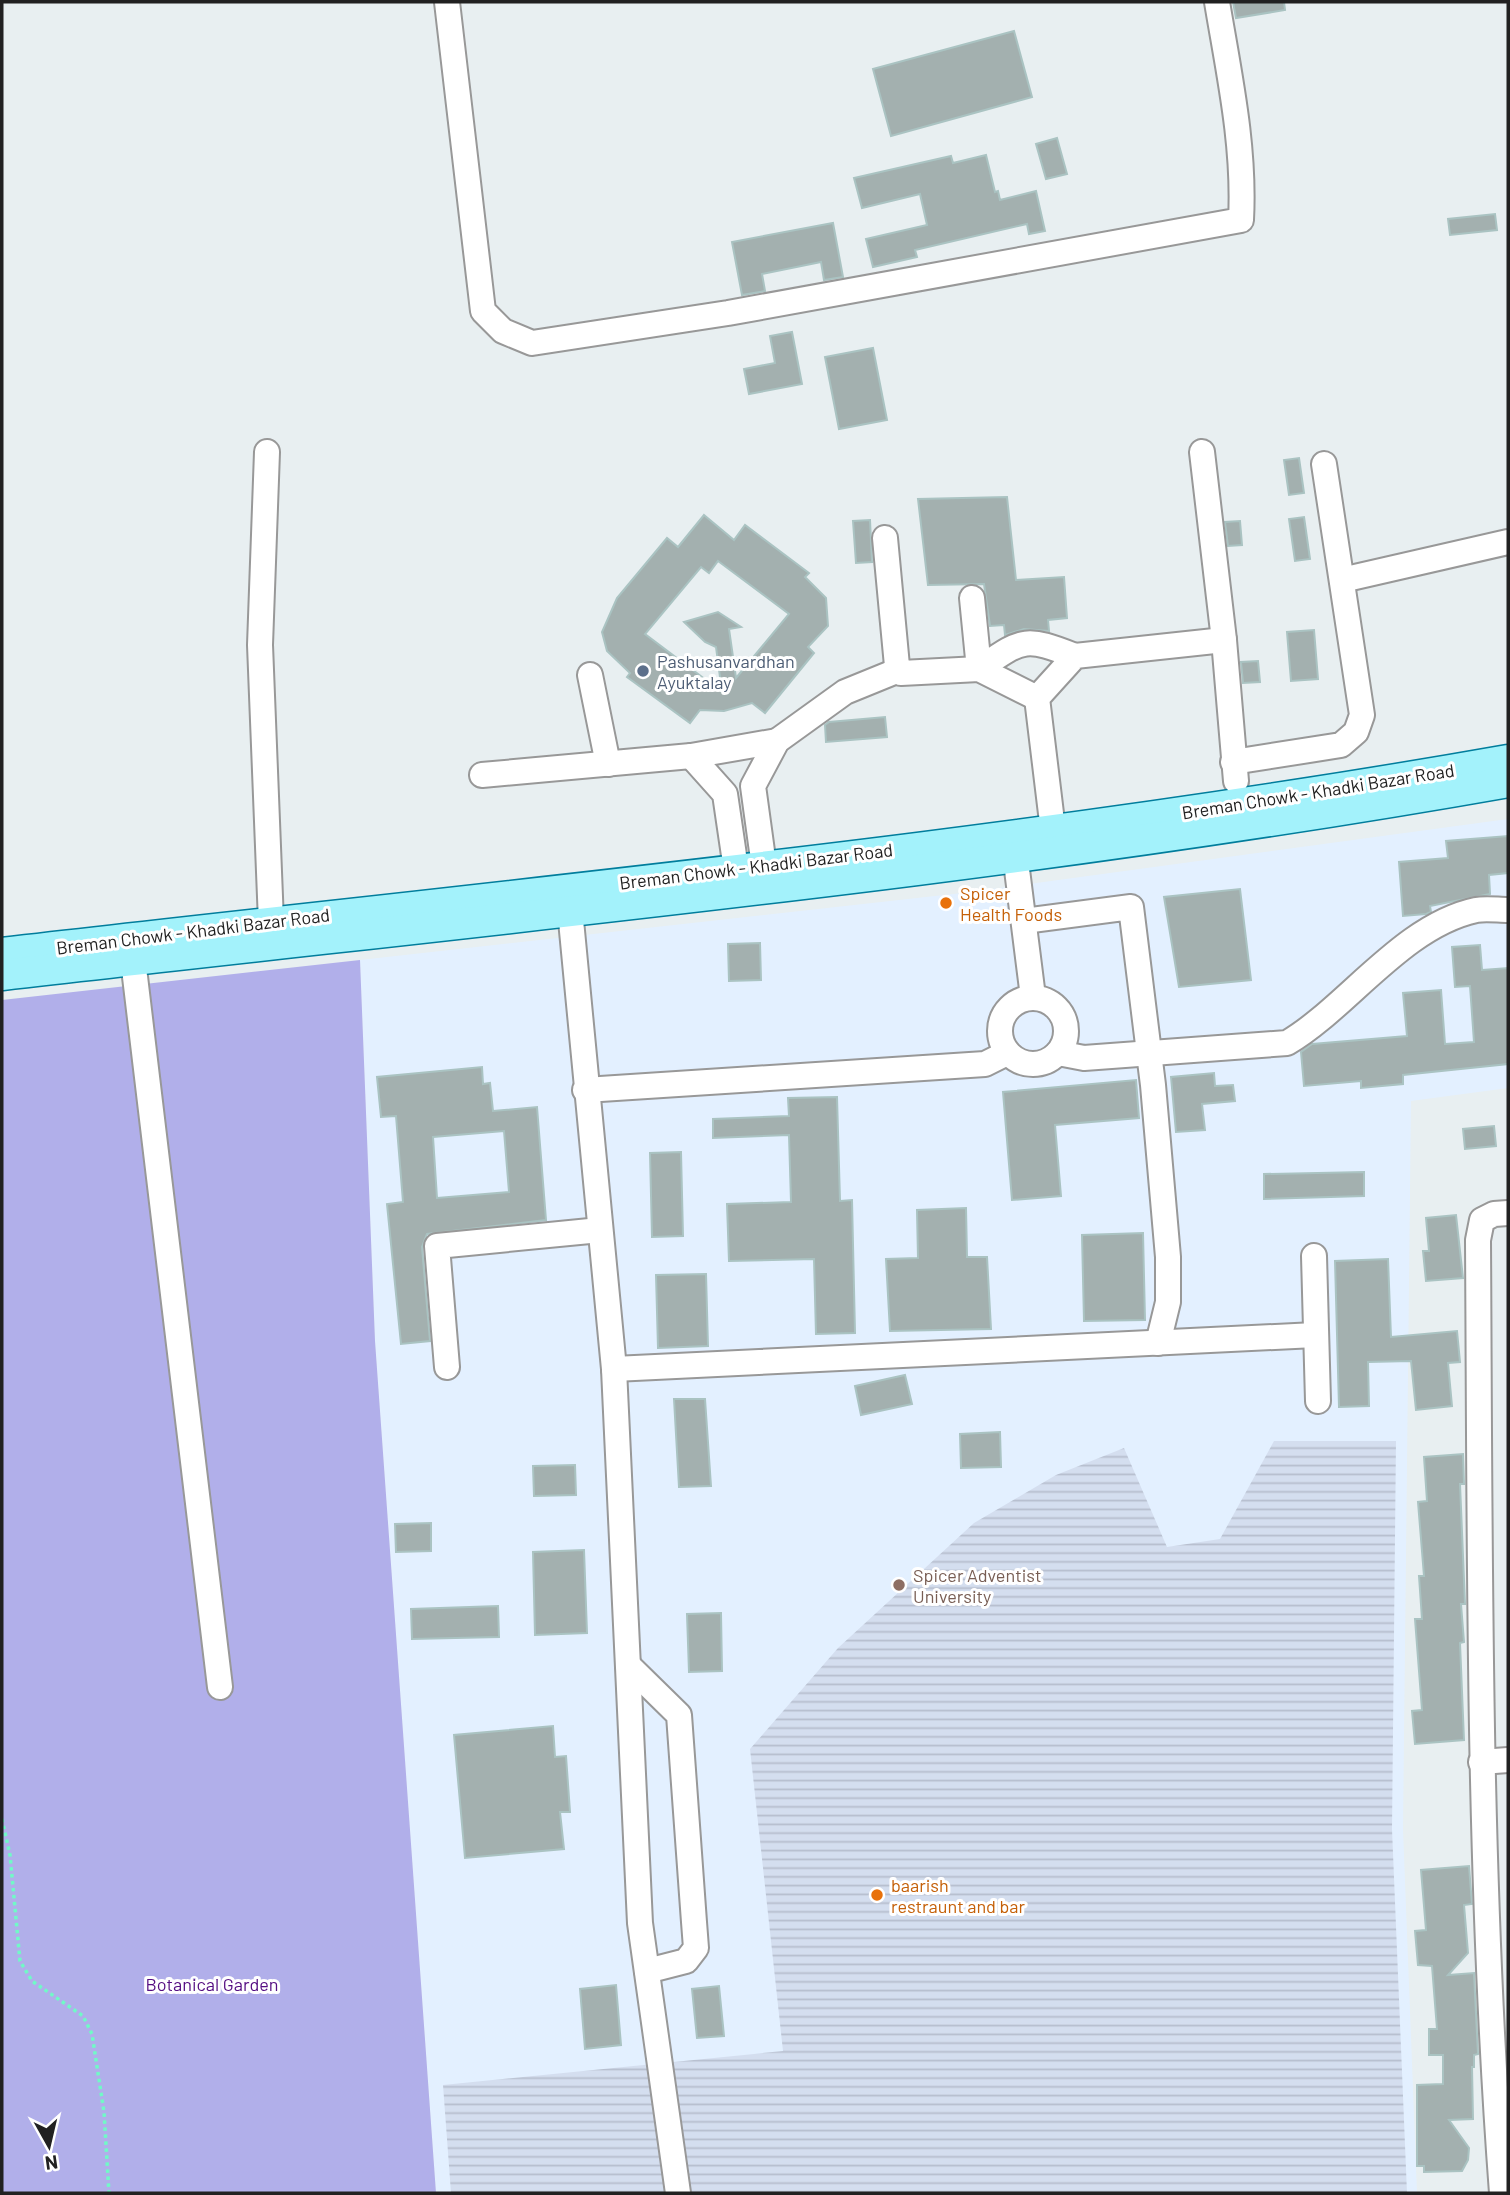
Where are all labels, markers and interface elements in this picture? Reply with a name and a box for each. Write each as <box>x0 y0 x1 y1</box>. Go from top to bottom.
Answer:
place label: Pashusanvardhan Ayuktalay <box>657 650 795 693</box>
marker: Pashusanvardhan Ayuktalay <box>635 663 651 679</box>
street label: Breman Chowk - Khadki Bazar Road <box>1180 759 1456 823</box>
street label: Breman Chowk - Khadki Bazar Road <box>618 838 894 894</box>
place label: Spicer Health Foods <box>960 882 1062 925</box>
marker: Spicer Health Foods <box>938 895 954 911</box>
street label: Breman Chowk - Khadki Bazar Road <box>55 903 331 959</box>
place label: Spicer Adventist University <box>913 1564 1041 1607</box>
marker: Spicer Adventist University <box>891 1577 907 1593</box>
place label: baarish restraunt and bar <box>891 1874 1026 1917</box>
marker: baarish restraunt and bar <box>869 1887 885 1903</box>
park label: Botanical Garden <box>145 1973 279 1995</box>
north arrow <box>14 2111 84 2181</box>
text: N <box>44 2151 59 2176</box>

